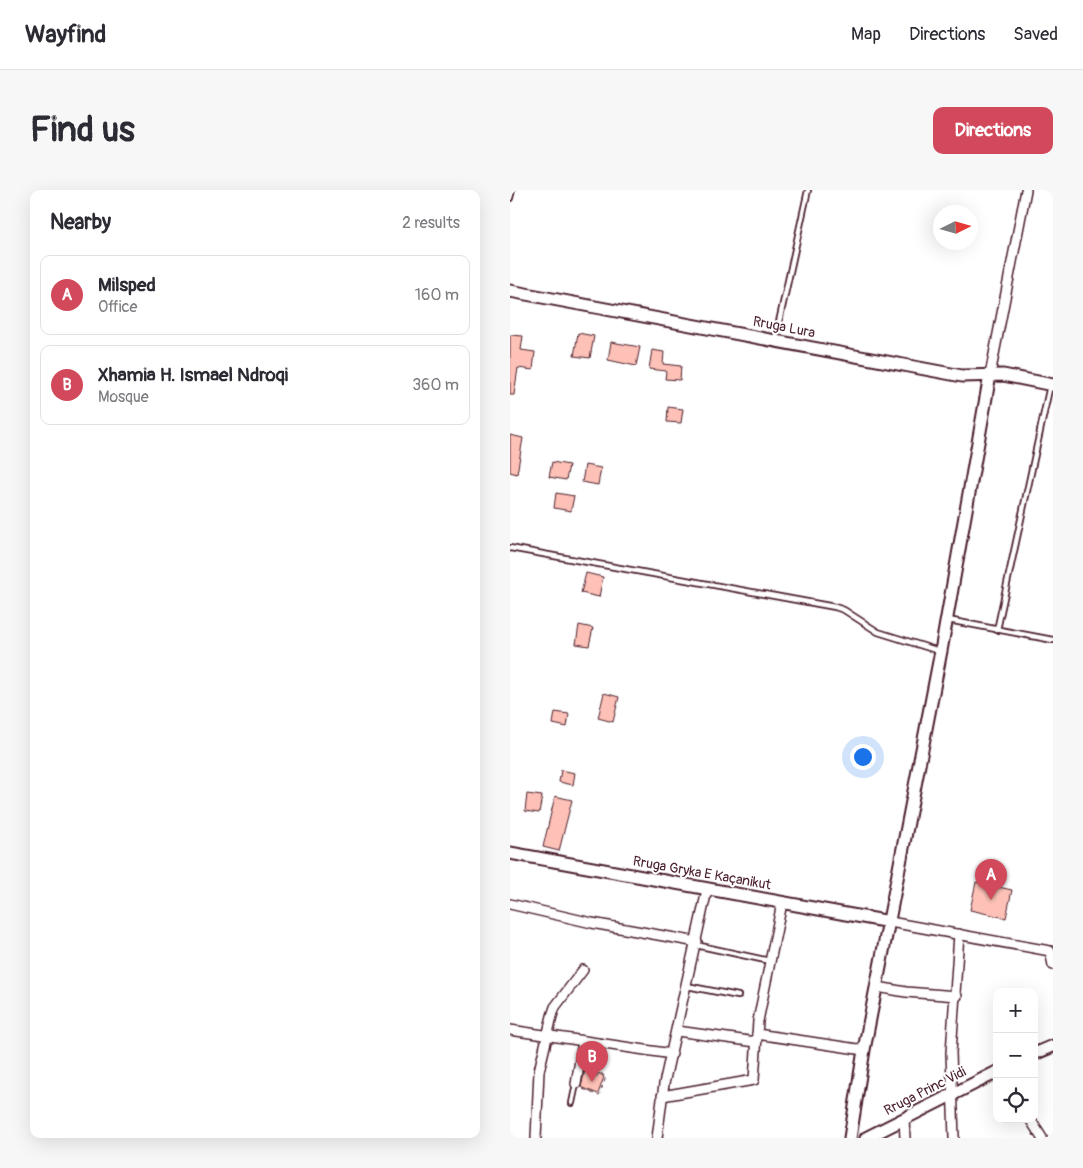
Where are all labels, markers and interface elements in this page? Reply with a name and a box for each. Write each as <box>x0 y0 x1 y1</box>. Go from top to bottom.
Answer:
text: Wayfind <box>25 20 106 49</box>
text: Map <box>851 23 881 46</box>
text: Directions <box>909 23 985 46</box>
text: Saved <box>1013 23 1058 46</box>
button: Directions <box>933 107 1053 154</box>
text: Find us <box>30 108 135 152</box>
north arrow <box>933 205 978 250</box>
text: Nearby <box>50 209 111 236</box>
text: 2 results <box>402 213 460 233</box>
text: Milsped <box>98 273 156 297</box>
text: A <box>62 285 72 305</box>
text: 160 m <box>415 285 459 305</box>
text: Office <box>98 297 138 317</box>
street label: Rruga Lura <box>751 313 817 341</box>
text: Xhamia H. Ismael Ndroqi <box>98 363 288 387</box>
text: B <box>62 375 72 395</box>
text: 360 m <box>412 375 459 395</box>
text: Mosque <box>98 387 149 407</box>
your location <box>850 744 876 770</box>
street label: Rruga Gryka E Kaçanikut <box>632 852 773 894</box>
pin: A <box>975 859 1007 900</box>
map controls <box>993 988 1038 1123</box>
button: + <box>993 988 1038 1033</box>
button: − <box>993 1033 1038 1078</box>
pin: B <box>576 1041 608 1082</box>
street label: Rruga Princ Vidi <box>881 1063 969 1119</box>
button: locate <box>993 1078 1038 1123</box>

